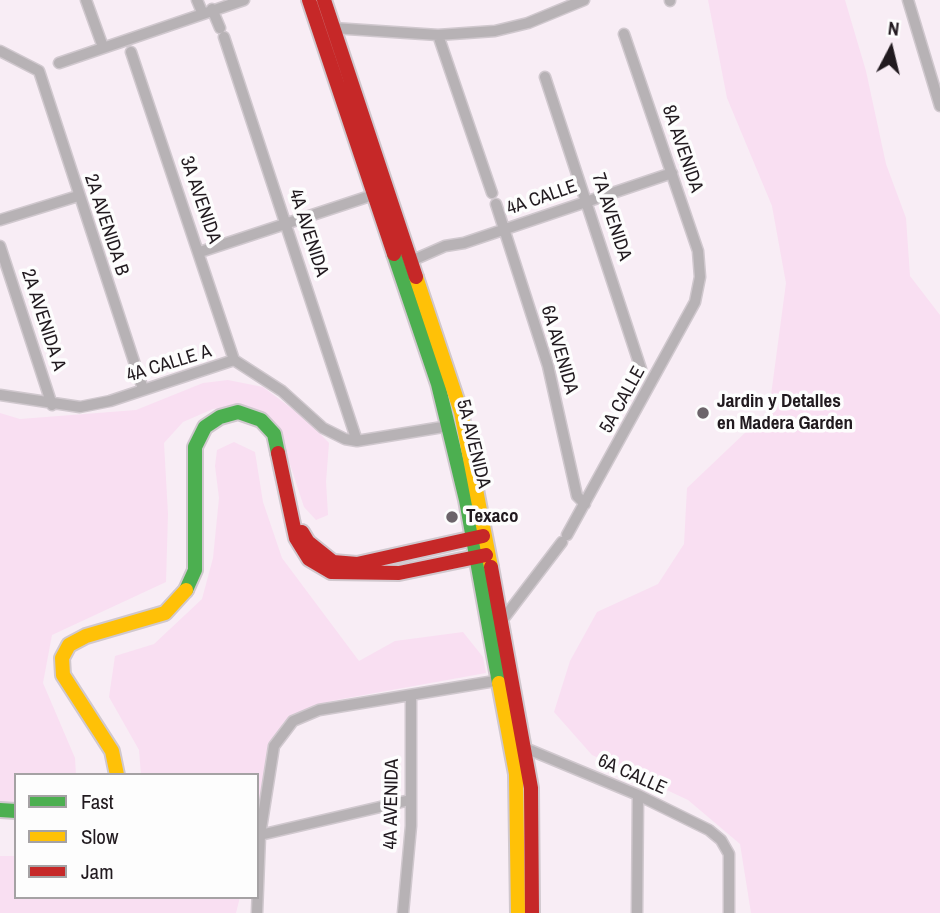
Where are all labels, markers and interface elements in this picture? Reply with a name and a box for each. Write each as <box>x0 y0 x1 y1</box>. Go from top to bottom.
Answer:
north arrow <box>856 14 926 84</box>
text: N <box>886 15 901 42</box>
street label: 8A AVENIDA <box>656 102 708 196</box>
street label: 3A AVENIDA <box>174 153 226 247</box>
street label: 7A AVENIDA <box>586 170 636 264</box>
street label: 2A AVENIDA B <box>79 171 133 279</box>
street label: 4A CALLE <box>504 175 580 221</box>
street label: 4A AVENIDA <box>283 186 333 280</box>
street label: 2A AVENIDA A <box>16 266 70 374</box>
street label: 6A AVENIDA <box>536 303 582 397</box>
street label: 4A CALLE A <box>124 340 214 388</box>
street label: 5A CALLE <box>595 363 651 437</box>
place label: Jardin y Detalles en Madera Garden <box>717 391 853 435</box>
street label: 5A AVENIDA <box>451 397 495 491</box>
marker: Jardin y Detalles en Madera Garden <box>695 405 711 421</box>
place label: Texaco <box>466 506 519 528</box>
marker: Texaco <box>444 509 460 525</box>
street label: 6A CALLE <box>594 750 670 800</box>
street label: 4A AVENIDA <box>380 758 404 850</box>
legend <box>14 773 259 899</box>
text: Fast <box>81 787 114 816</box>
text: Slow <box>81 822 118 851</box>
text: Jam <box>81 857 114 886</box>

